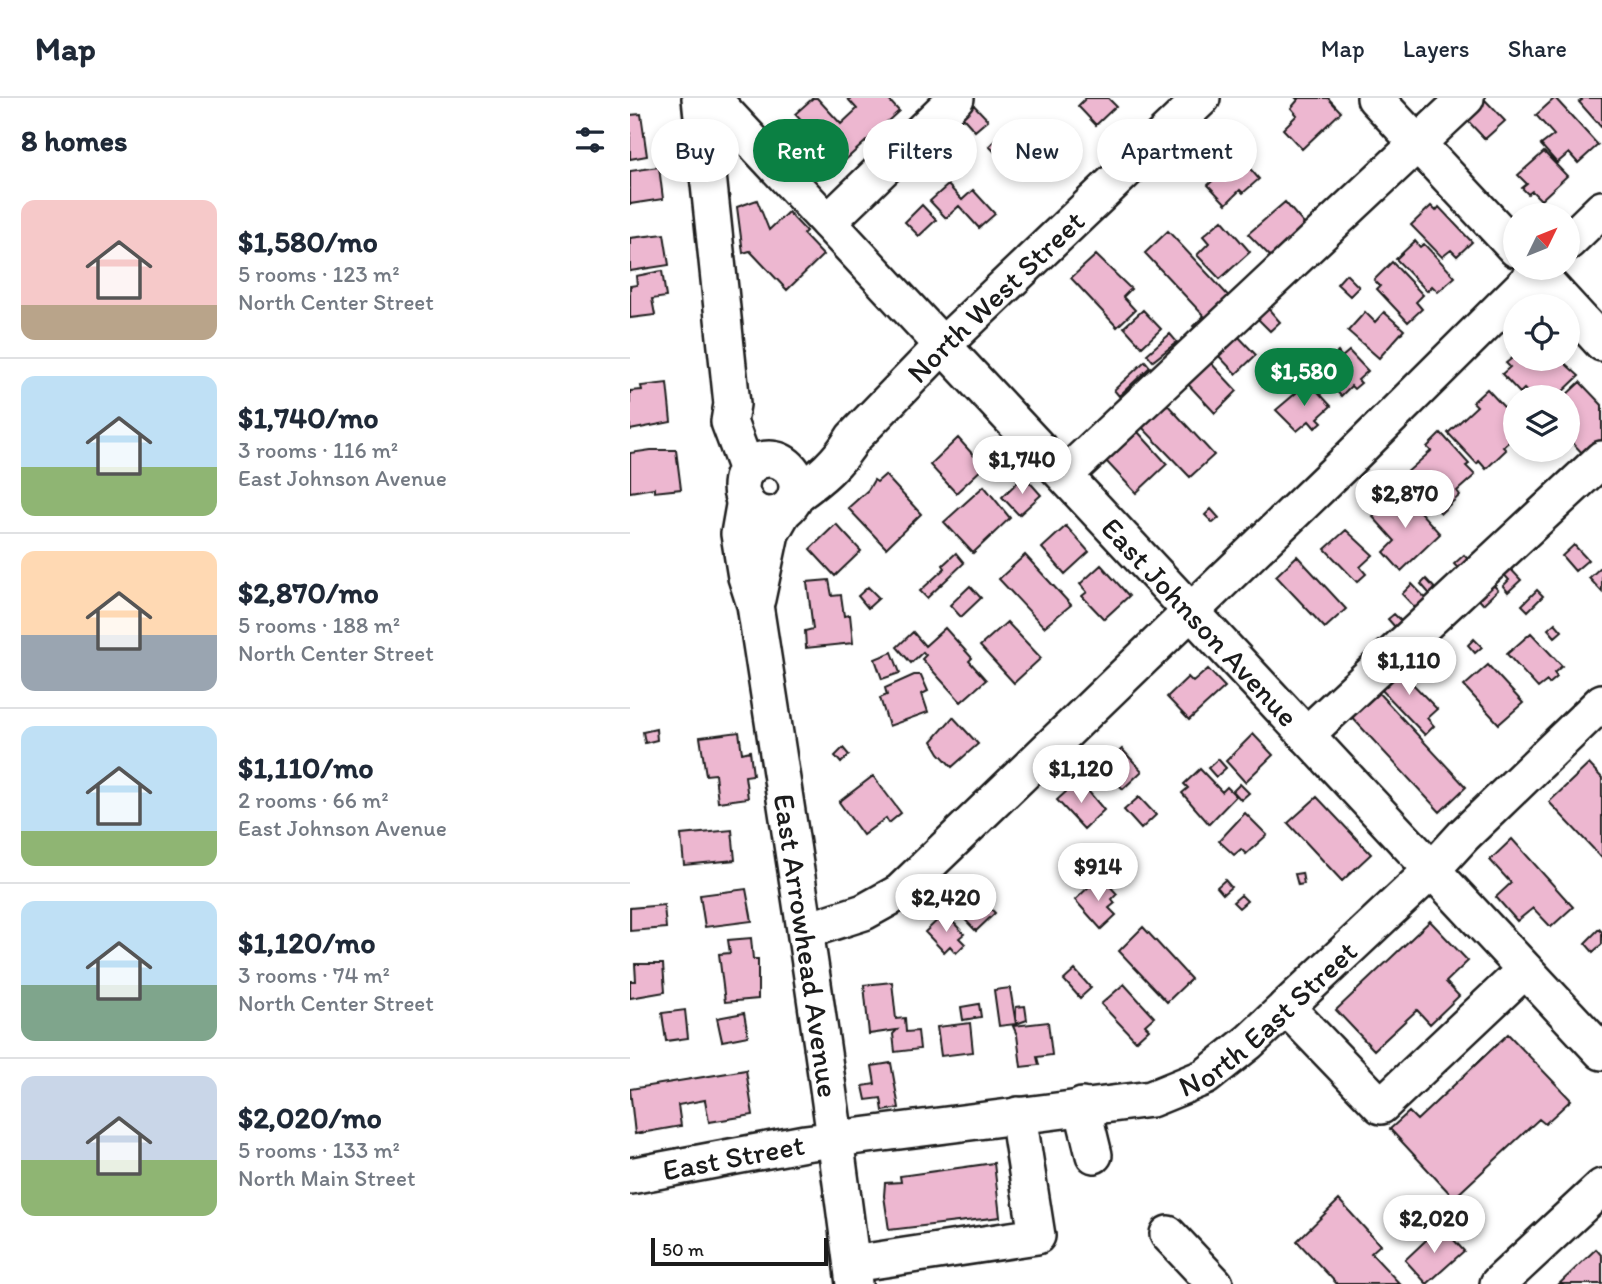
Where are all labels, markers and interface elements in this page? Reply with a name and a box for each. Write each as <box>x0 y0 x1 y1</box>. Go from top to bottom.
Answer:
text: Map <box>35 29 96 68</box>
text: Map <box>1321 34 1365 63</box>
text: Layers <box>1403 34 1470 63</box>
text: Share <box>1508 34 1567 63</box>
chip: Buy <box>651 119 739 182</box>
chip: Rent <box>753 119 849 182</box>
chip: Filters <box>863 119 977 182</box>
chip: New <box>991 119 1083 182</box>
chip: Apartment <box>1097 119 1257 182</box>
icon: filters <box>571 121 609 159</box>
text: 8 homes <box>21 122 128 159</box>
street label: North West Street <box>898 202 1092 390</box>
north arrow <box>1503 203 1580 280</box>
map controls <box>1503 203 1580 462</box>
text: $1,580/mo <box>238 223 378 260</box>
icon: home <box>77 228 161 312</box>
text: 5 rooms · 123 m² <box>238 260 400 288</box>
text: North Center Street <box>238 288 434 316</box>
button: locate <box>1503 294 1580 371</box>
pin: $1,580 <box>1247 348 1361 408</box>
text: $1,580 <box>1271 357 1337 385</box>
button: layers <box>1503 385 1580 462</box>
text: $1,740/mo <box>238 399 379 436</box>
icon: home <box>77 404 161 488</box>
text: 3 rooms · 116 m² <box>238 436 398 464</box>
pin: $1,740 <box>965 436 1079 496</box>
text: $1,740 <box>988 445 1056 473</box>
text: East Johnson Avenue <box>238 464 447 492</box>
pin: $2,870 <box>1348 470 1462 530</box>
text: $2,870 <box>1371 479 1439 507</box>
street label: East Johnson Avenue <box>1094 509 1307 734</box>
text: $2,870/mo <box>238 574 379 611</box>
icon: home <box>77 579 161 663</box>
text: 5 rooms · 188 m² <box>238 611 400 639</box>
pin: $1,110 <box>1352 638 1466 697</box>
text: North Center Street <box>238 639 434 667</box>
text: $1,110 <box>1377 646 1441 674</box>
pin: $1,120 <box>1024 746 1138 805</box>
text: $1,110/mo <box>238 749 374 786</box>
icon: home <box>77 754 161 838</box>
text: $1,120 <box>1049 754 1113 782</box>
text: 2 rooms · 66 m² <box>238 786 389 814</box>
street label: East Arrowhead Avenue <box>766 791 848 1100</box>
text: East Johnson Avenue <box>238 814 447 842</box>
pin: $914 <box>1057 844 1139 903</box>
text: $914 <box>1074 852 1122 880</box>
pin: $2,420 <box>889 874 1003 934</box>
text: $2,420 <box>911 883 981 911</box>
text: $1,120/mo <box>238 924 376 961</box>
icon: home <box>77 929 161 1013</box>
street label: North East Street <box>1173 932 1364 1104</box>
text: 3 rooms · 74 m² <box>238 961 390 989</box>
text: North Center Street <box>238 989 434 1017</box>
text: $2,020/mo <box>238 1099 382 1136</box>
icon: home <box>77 1104 161 1188</box>
street label: East Street <box>659 1125 807 1188</box>
text: 5 rooms · 133 m² <box>238 1136 400 1164</box>
text: North Main Street <box>238 1164 416 1192</box>
pin: $2,020 <box>1377 1196 1491 1255</box>
text: $2,020 <box>1399 1204 1469 1232</box>
scale bar <box>651 1235 828 1267</box>
text: 50 m <box>662 1238 704 1261</box>

